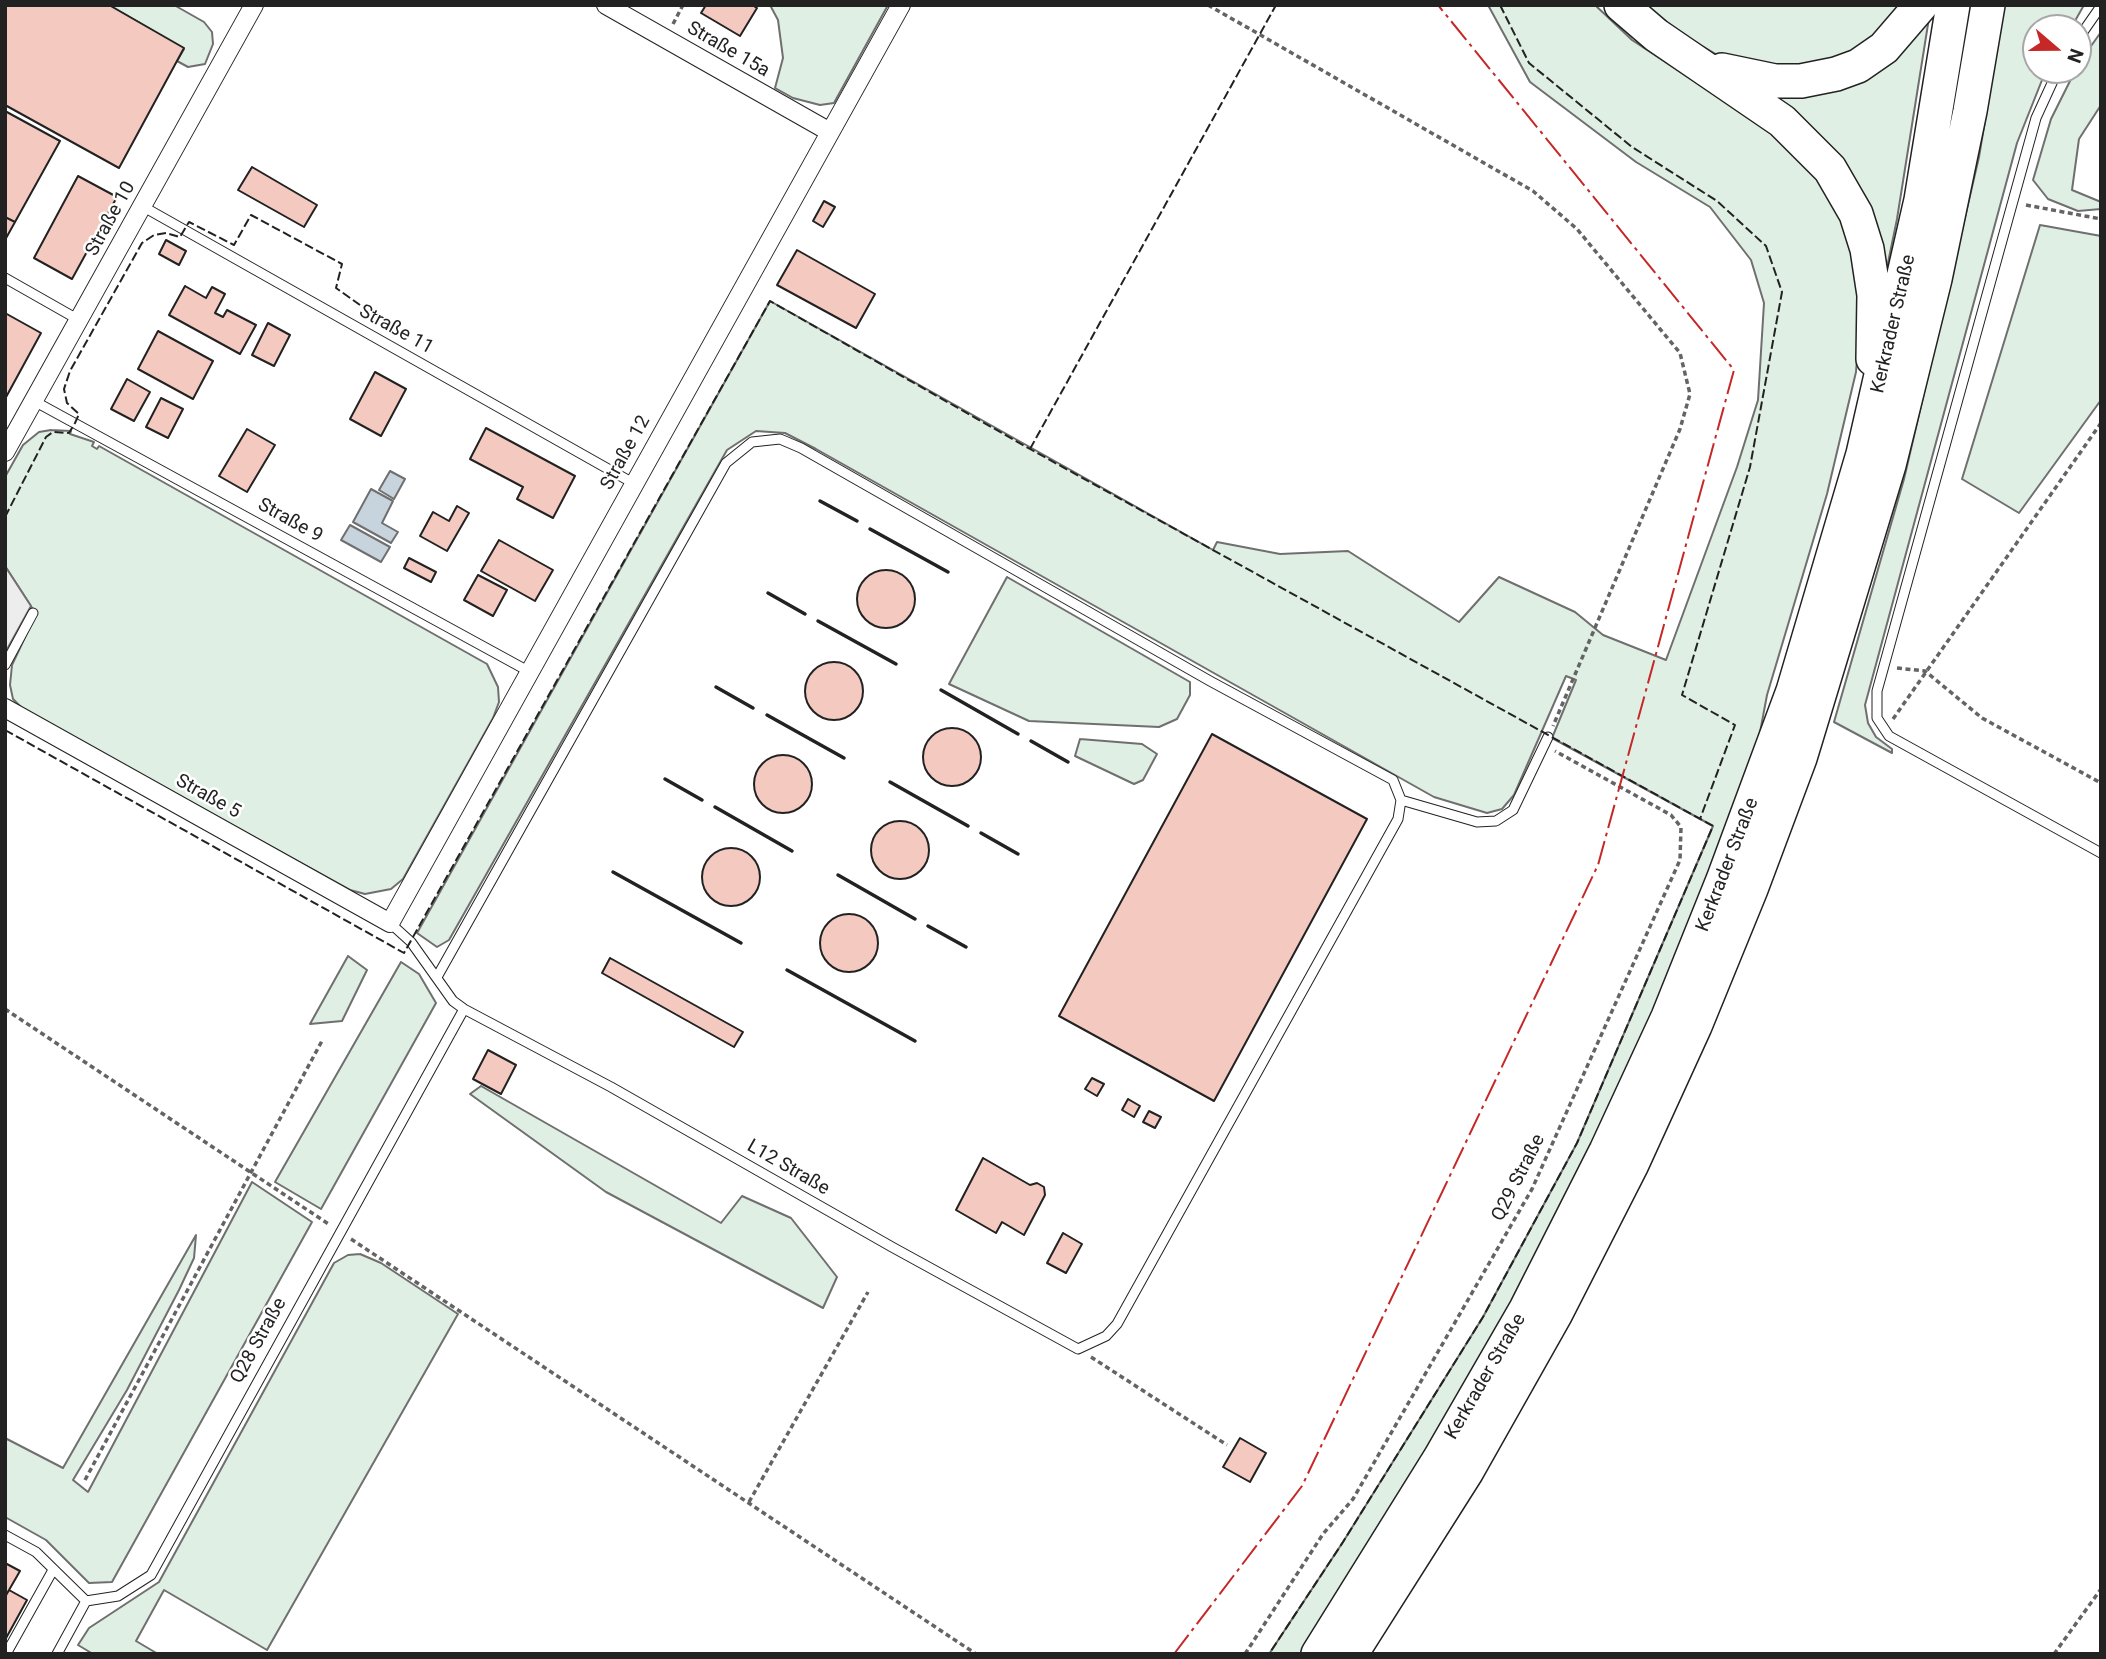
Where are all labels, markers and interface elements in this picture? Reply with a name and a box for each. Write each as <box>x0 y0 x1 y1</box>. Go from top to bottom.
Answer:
north arrow <box>2022 14 2092 84</box>
street label: Straße 15a <box>683 17 773 83</box>
text: N <box>2062 45 2088 66</box>
street label: Straße 10 <box>81 178 141 260</box>
street label: Kerkrader Straße <box>1867 253 1921 395</box>
street label: Straße 11 <box>355 300 437 360</box>
street label: Straße 12 <box>596 412 656 494</box>
street label: Straße 9 <box>254 494 326 548</box>
street label: Straße 5 <box>172 770 244 824</box>
street label: Kerkrader Straße <box>1692 795 1764 935</box>
street label: Q29 Straße <box>1487 1131 1551 1225</box>
street label: L12 Straße <box>743 1135 833 1201</box>
street label: Q28 Straße <box>226 1294 292 1388</box>
street label: Kerkrader Straße <box>1441 1310 1531 1444</box>

